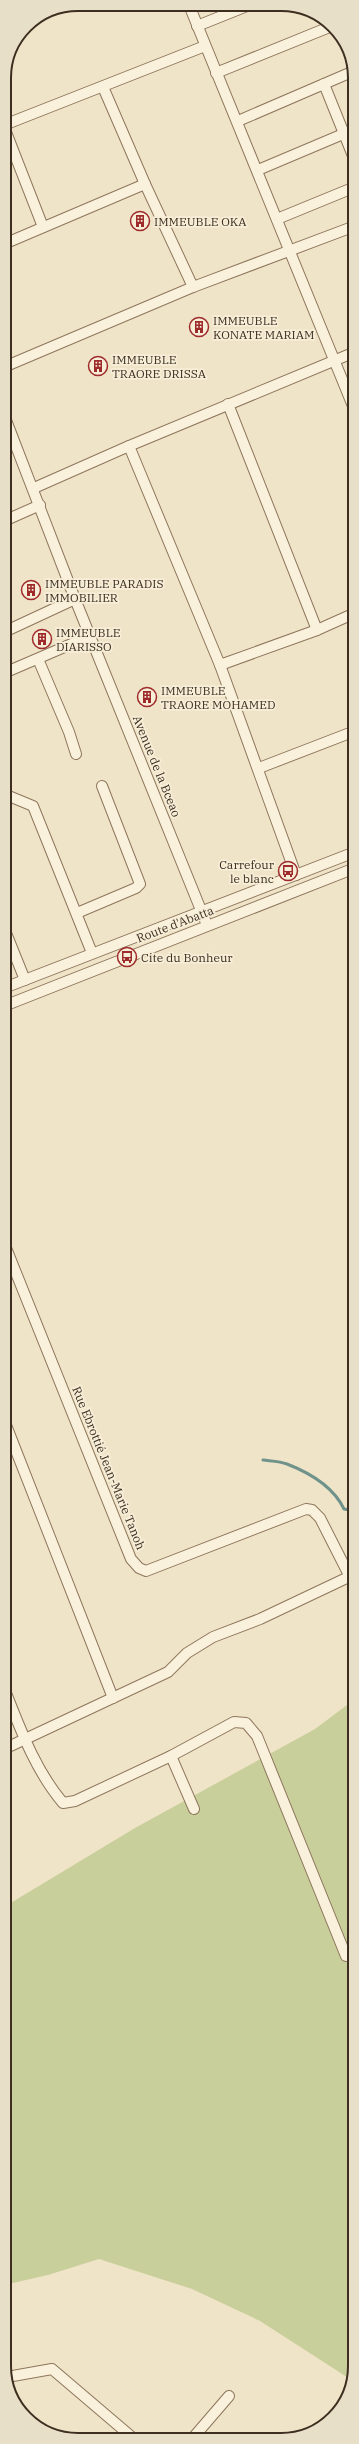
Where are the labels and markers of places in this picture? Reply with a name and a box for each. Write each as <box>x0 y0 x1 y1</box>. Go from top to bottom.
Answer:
building icon: IMMEUBLE OKA <box>129 210 151 232</box>
place label: IMMEUBLE OKA <box>154 214 247 229</box>
place label: IMMEUBLE KONATE MARIAM <box>213 313 314 342</box>
building icon: IMMEUBLE KONATE MARIAM <box>188 316 210 338</box>
place label: IMMEUBLE TRAORE DRISSA <box>112 352 207 381</box>
building icon: IMMEUBLE TRAORE DRISSA <box>87 355 109 377</box>
place label: IMMEUBLE PARADIS IMMOBILIER <box>45 576 164 605</box>
building icon: IMMEUBLE PARADIS IMMOBILIER <box>20 579 42 601</box>
place label: IMMEUBLE DIARISSO <box>56 625 120 654</box>
building icon: IMMEUBLE DIARISSO <box>31 628 53 650</box>
place label: IMMEUBLE TRAORE MOHAMED <box>161 683 275 712</box>
building icon: IMMEUBLE TRAORE MOHAMED <box>136 686 158 708</box>
place label: Carrefour le blanc <box>219 857 275 886</box>
bus stop icon: Carrefour le blanc <box>277 860 299 882</box>
bus stop icon: Cite du Bonheur <box>116 946 138 968</box>
place label: Cite du Bonheur <box>141 950 233 965</box>

